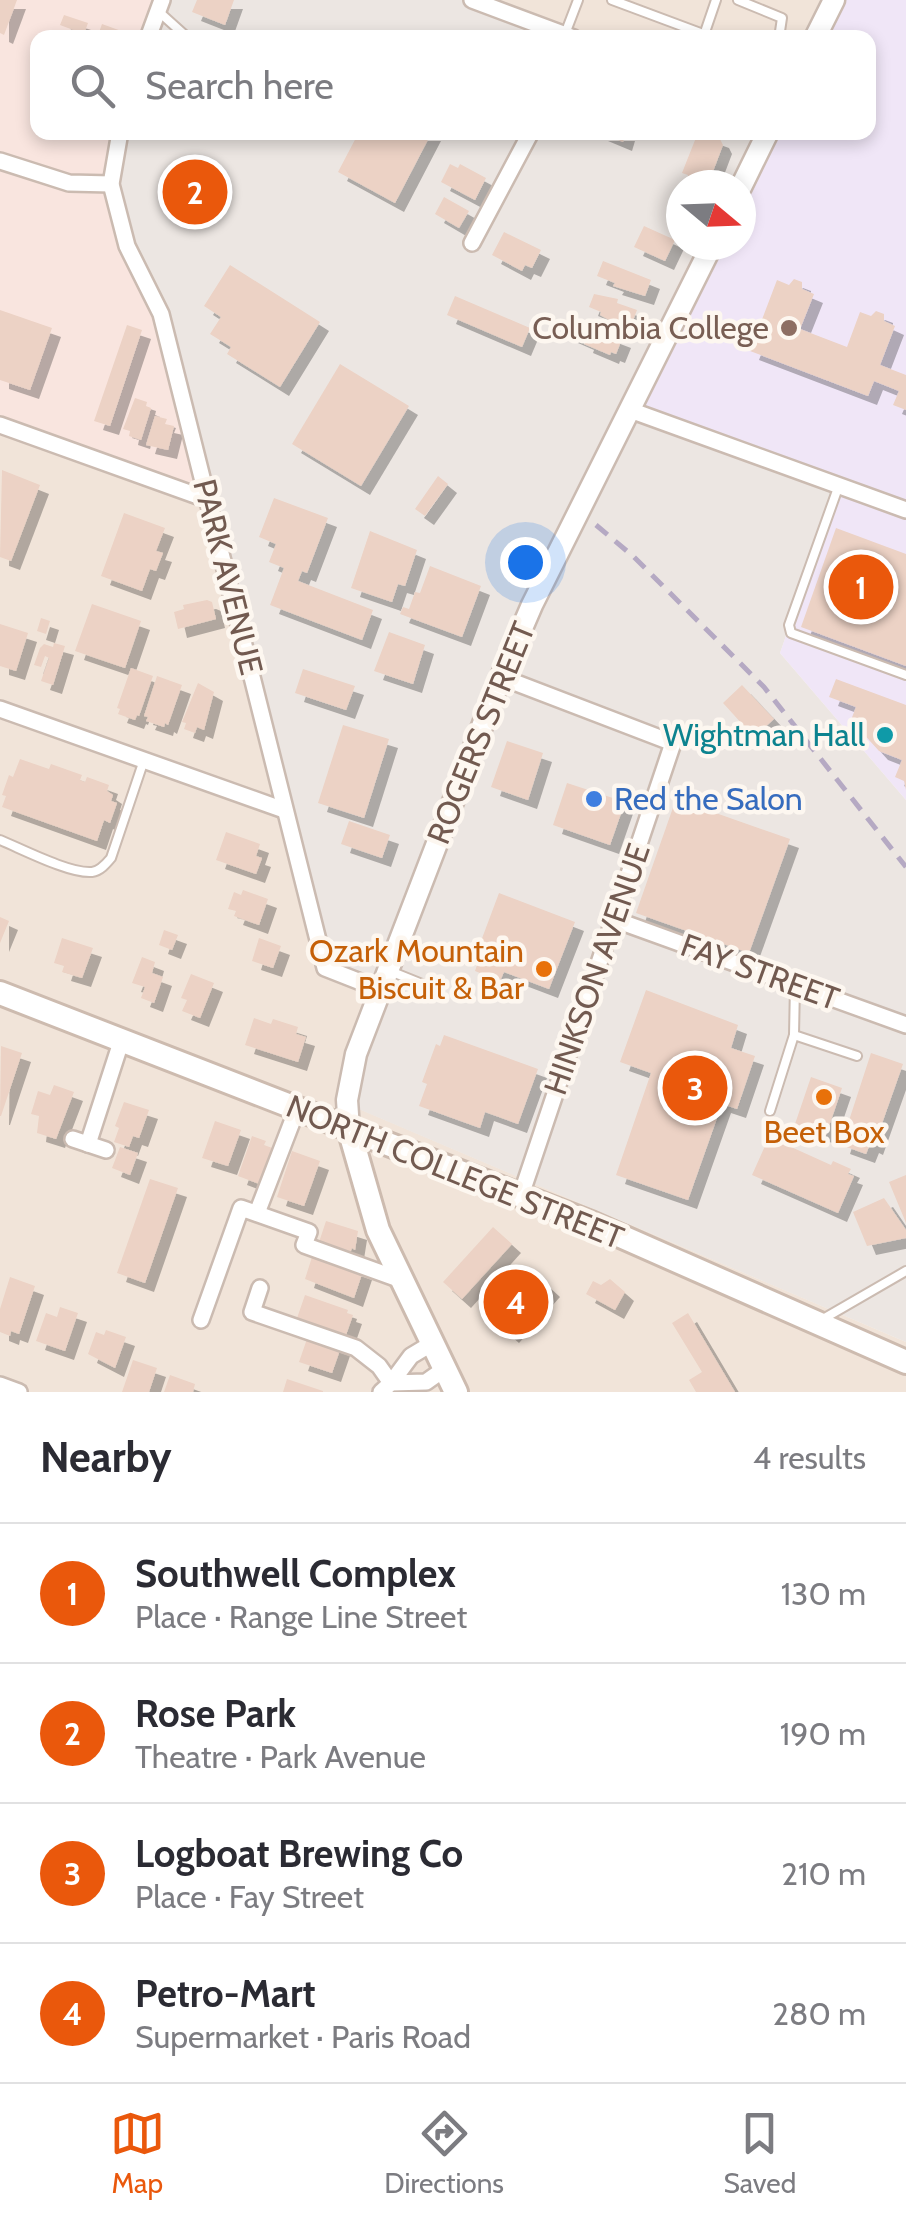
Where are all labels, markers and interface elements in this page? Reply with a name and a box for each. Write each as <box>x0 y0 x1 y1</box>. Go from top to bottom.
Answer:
search box <box>30 30 876 140</box>
icon: search <box>65 58 120 113</box>
text: Search here <box>145 62 334 109</box>
pin: 2 <box>162 154 228 230</box>
north arrow <box>666 170 756 260</box>
place label: Columbia College <box>532 308 769 347</box>
marker: Columbia College <box>778 317 800 339</box>
street label: PARK AVENUE <box>185 475 272 679</box>
your location <box>500 537 551 588</box>
pin: 1 <box>828 550 894 624</box>
street label: ROGERS STREET <box>418 616 543 849</box>
place label: Wightman Hall <box>663 715 865 754</box>
marker: Wightman Hall <box>874 724 896 746</box>
place label: Red the Salon <box>614 779 803 818</box>
marker: Red the Salon <box>583 788 605 810</box>
street label: HINKSON AVENUE <box>535 838 658 1100</box>
street label: FAY STREET <box>676 925 845 1018</box>
place label: Ozark Mountain Biscuit & Bar <box>309 931 525 1007</box>
marker: Ozark Mountain Biscuit & Bar <box>533 958 555 980</box>
pin: 3 <box>662 1050 728 1126</box>
street label: NORTH COLLEGE STREET <box>281 1086 629 1257</box>
marker: Beet Box <box>813 1086 835 1108</box>
place label: Beet Box <box>763 1112 885 1151</box>
pin: 4 <box>484 1264 548 1340</box>
text: Nearby <box>40 1431 172 1483</box>
text: 4 results <box>753 1438 866 1477</box>
text: Southwell Complex <box>135 1550 456 1597</box>
text: 1 <box>67 1574 78 1613</box>
text: 130 m <box>781 1574 866 1613</box>
text: Place · Range Line Street <box>135 1597 467 1636</box>
text: Rose Park <box>135 1690 296 1737</box>
text: 2 <box>64 1714 81 1753</box>
text: 190 m <box>780 1714 866 1753</box>
text: Theatre · Park Avenue <box>135 1737 426 1776</box>
text: Logboat Brewing Co <box>135 1830 463 1877</box>
text: 3 <box>64 1854 81 1893</box>
text: 210 m <box>781 1854 866 1893</box>
text: Place · Fay Street <box>135 1877 364 1916</box>
text: Petro-Mart <box>135 1970 316 2017</box>
text: 4 <box>63 1994 82 2033</box>
text: 280 m <box>772 1994 866 2033</box>
text: Supermarket · Paris Road <box>135 2017 471 2056</box>
tab: Map <box>110 2106 165 2200</box>
tab: Directions <box>384 2106 504 2200</box>
tab: Saved <box>724 2106 796 2200</box>

